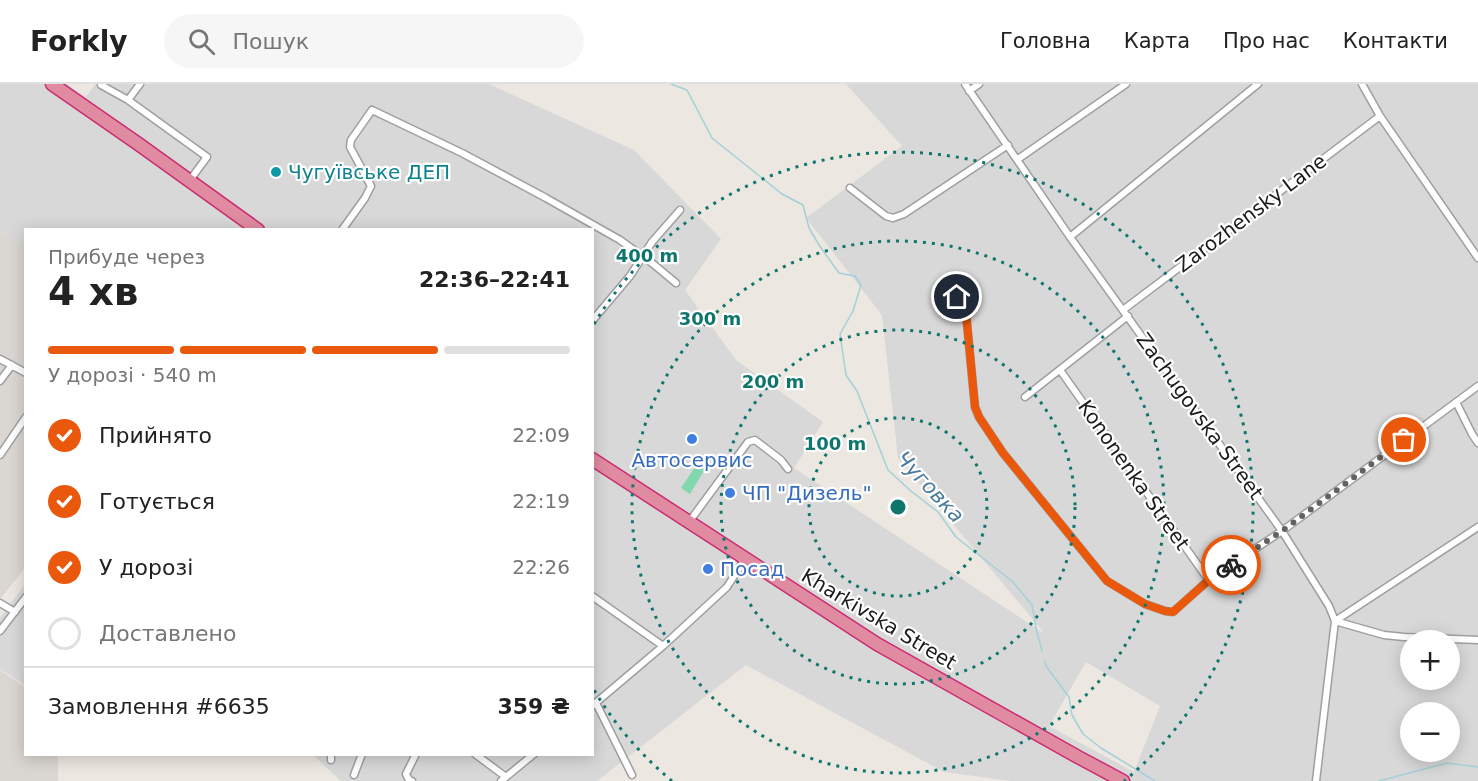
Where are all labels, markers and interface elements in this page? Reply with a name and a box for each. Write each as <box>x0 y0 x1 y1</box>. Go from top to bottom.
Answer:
search box <box>164 14 584 68</box>
text: Forkly <box>30 25 128 58</box>
icon: search <box>185 25 218 58</box>
text: Пошук <box>233 29 309 54</box>
text: Головна <box>1000 29 1091 53</box>
text: Карта <box>1124 29 1190 53</box>
text: Про нас <box>1223 29 1310 53</box>
text: Контакти <box>1343 29 1448 53</box>
street label: Zarozhensky Lane <box>1171 149 1331 277</box>
place label: Чугуївське ДЕП <box>288 160 450 184</box>
marker: Чугуївське ДЕП <box>269 165 283 179</box>
text: Прибуде через <box>48 245 205 269</box>
text: 400 m <box>616 245 678 266</box>
text: 22:36–22:41 <box>419 267 570 292</box>
text: 4 хв <box>48 269 139 314</box>
pin <box>931 271 982 322</box>
icon: home <box>940 280 973 313</box>
text: 300 m <box>679 308 741 329</box>
street label: Zachugovska Street <box>1131 328 1269 504</box>
text: У дорозі · 540 m <box>48 363 217 387</box>
text: 200 m <box>742 371 804 392</box>
street label: Kononenka Street <box>1073 395 1195 555</box>
pin <box>1378 414 1429 465</box>
icon: check <box>48 419 81 452</box>
text: Прийнято <box>99 423 212 448</box>
text: 22:09 <box>512 423 570 447</box>
icon: bag <box>1387 423 1420 456</box>
marker: Автосервис <box>685 432 699 446</box>
text: 100 m <box>804 433 866 454</box>
water label: Чуговка <box>891 446 969 528</box>
place label: Автосервис <box>631 448 753 472</box>
place label: ЧП "Дизель" <box>742 481 872 505</box>
icon: check <box>48 485 81 518</box>
marker: ЧП "Дизель" <box>723 486 737 500</box>
text: Готується <box>99 489 215 514</box>
text: 22:19 <box>512 489 570 513</box>
centre of rings <box>888 497 908 517</box>
courier <box>1201 535 1261 595</box>
icon: bike <box>1215 549 1248 582</box>
icon: check <box>48 551 81 584</box>
text: У дорозі <box>99 555 193 580</box>
text: 22:26 <box>512 555 570 579</box>
place label: Посад <box>720 557 784 581</box>
marker: Посад <box>701 562 715 576</box>
street label: Kharkivska Street <box>797 563 961 675</box>
text: Доставлено <box>99 621 236 646</box>
map controls <box>1400 630 1460 762</box>
button: + <box>1400 630 1460 690</box>
text: Замовлення #6635 <box>48 694 270 719</box>
text: 359 ₴ <box>498 694 570 719</box>
button: − <box>1400 702 1460 762</box>

